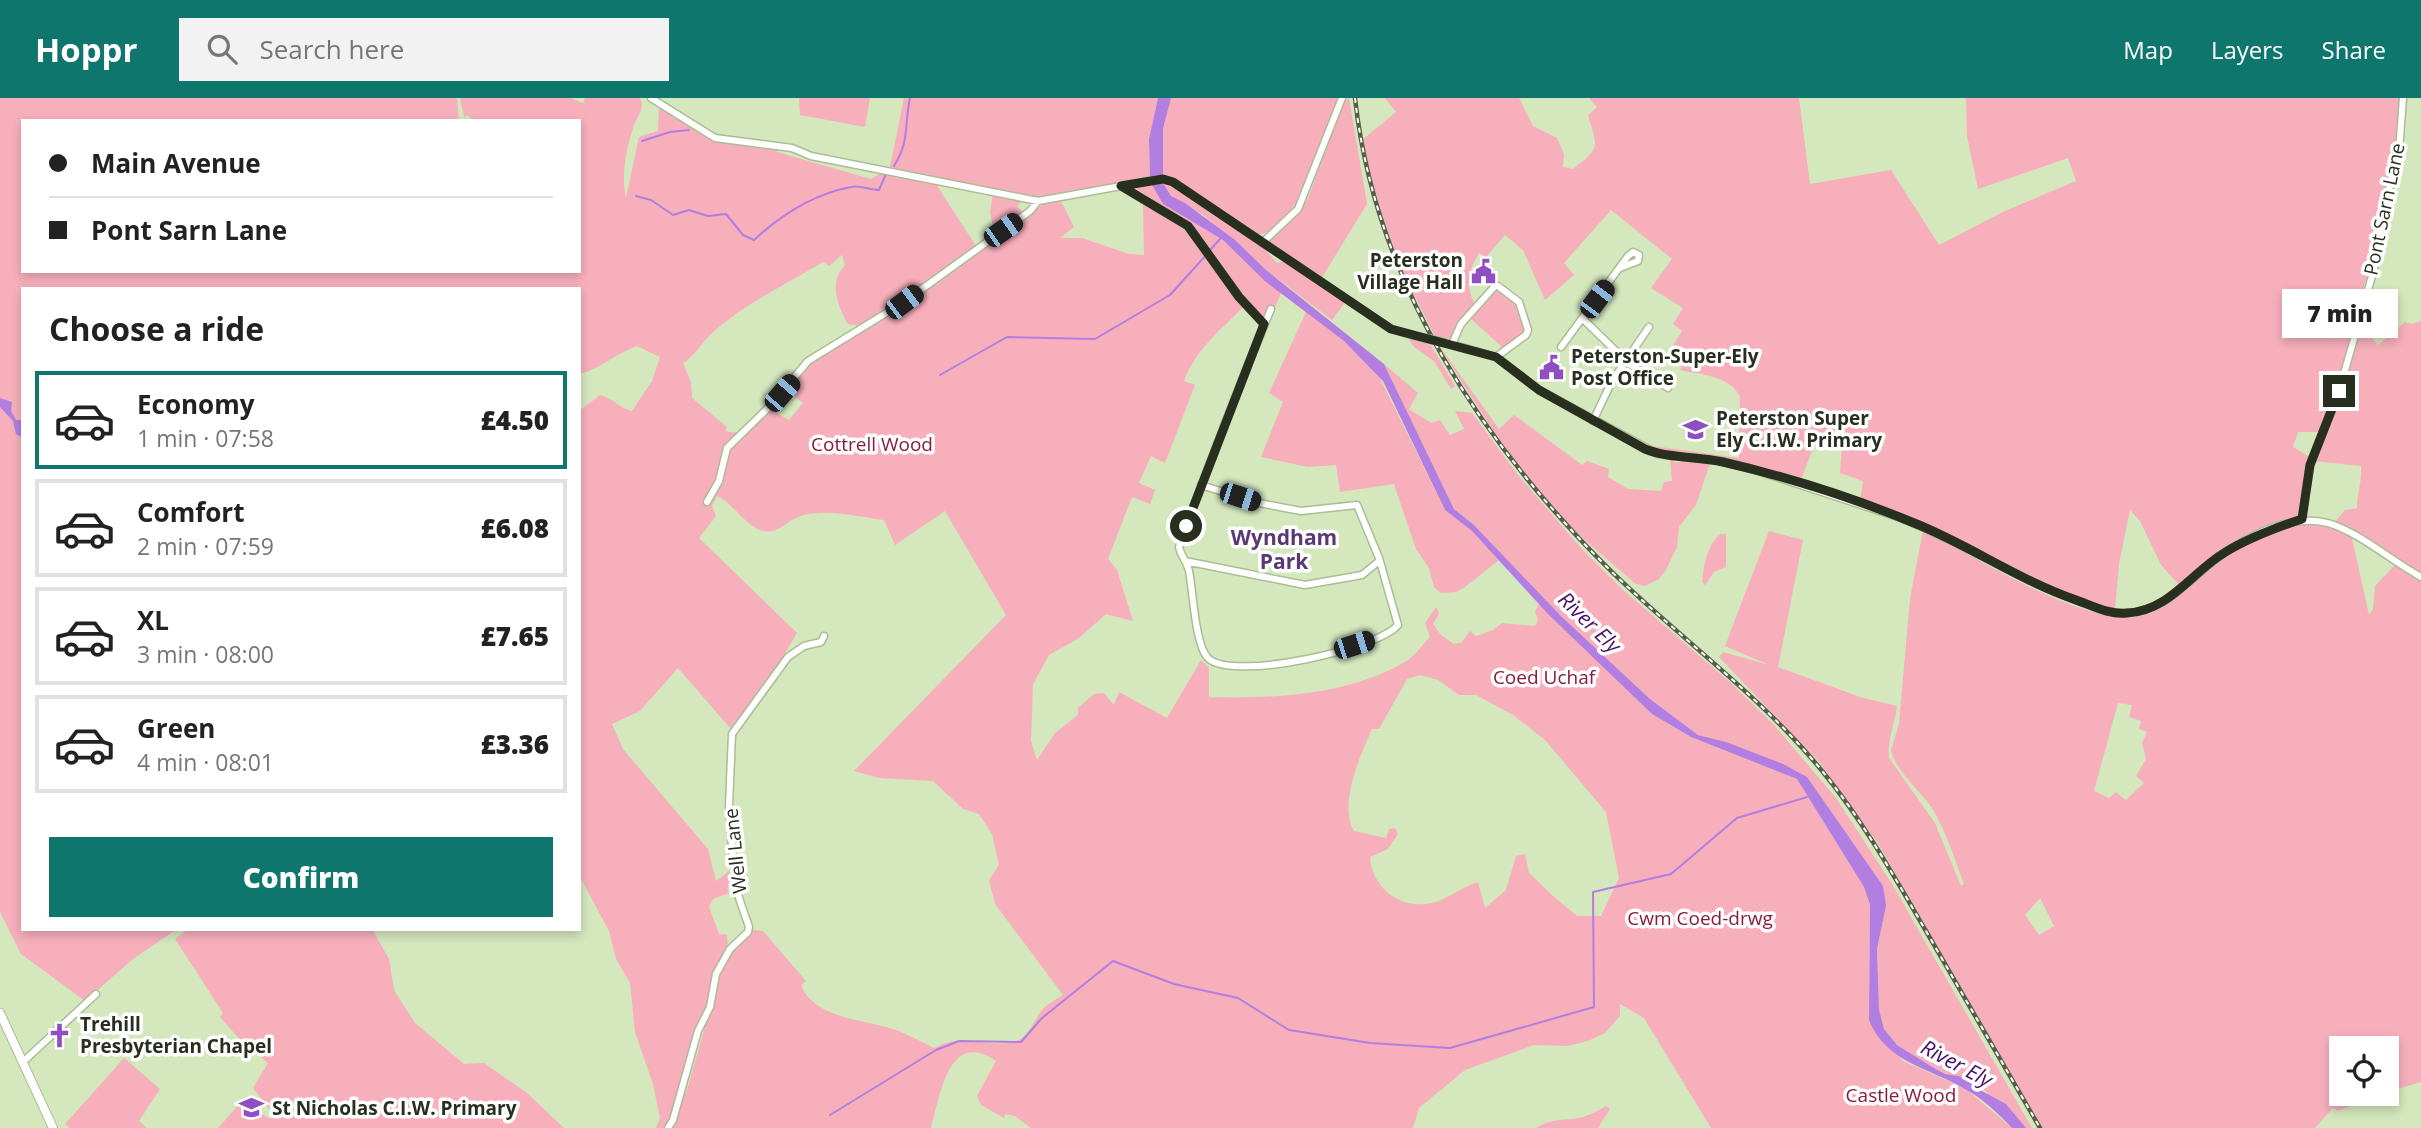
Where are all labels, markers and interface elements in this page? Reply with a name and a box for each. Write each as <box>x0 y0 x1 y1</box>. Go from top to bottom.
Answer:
search box <box>179 18 669 81</box>
text: Hoppr <box>35 27 137 72</box>
icon: search <box>203 30 241 68</box>
text: Search here <box>259 31 404 67</box>
text: Map <box>2123 33 2173 66</box>
text: Layers <box>2211 33 2284 66</box>
text: Share <box>2322 33 2386 66</box>
street label: Pont Sarn Lane <box>2357 141 2411 277</box>
text: Main Avenue <box>91 145 261 181</box>
car <box>980 209 1027 251</box>
text: Pont Sarn Lane <box>91 212 287 248</box>
place label: Peterston Village Hall <box>1357 247 1463 295</box>
public building icon: Peterston Village Hall <box>1469 257 1497 285</box>
car <box>1576 276 1619 322</box>
car <box>881 281 928 323</box>
callout: 7 min <box>2281 289 2397 338</box>
text: 7 min <box>2307 297 2373 329</box>
text: Choose a ride <box>49 307 264 350</box>
place label: Peterston-Super-Ely Post Office <box>1571 343 1759 391</box>
public building icon: Peterston-Super-Ely Post Office <box>1537 353 1565 381</box>
car <box>761 370 804 416</box>
route end <box>2323 375 2355 407</box>
text: Economy <box>137 386 255 422</box>
icon: car <box>53 389 116 452</box>
text: £4.50 <box>481 402 549 438</box>
place label: Peterston Super Ely C.I.W. Primary <box>1716 405 1882 453</box>
school or university icon: Peterston Super Ely C.I.W. Primary <box>1682 415 1710 443</box>
text: 1 min · 07:58 <box>137 422 274 454</box>
park label: Cottrell Wood <box>811 431 933 457</box>
car <box>1217 481 1264 513</box>
text: Comfort <box>137 494 244 530</box>
icon: car <box>53 497 116 560</box>
text: £6.08 <box>481 510 549 546</box>
route start <box>1170 510 1202 542</box>
district label: Wyndham Park <box>1231 523 1337 575</box>
text: 2 min · 07:59 <box>137 530 274 562</box>
water label: River Ely <box>1553 585 1628 660</box>
text: XL <box>137 602 169 638</box>
icon: car <box>53 605 116 668</box>
text: £7.65 <box>481 618 549 654</box>
car <box>1331 629 1378 661</box>
text: 3 min · 08:00 <box>137 638 274 670</box>
park label: Coed Uchaf <box>1493 664 1597 690</box>
text: Green <box>137 710 215 746</box>
icon: car <box>53 713 116 776</box>
text: £3.36 <box>481 726 549 762</box>
text: 4 min · 08:01 <box>137 746 274 778</box>
street label: Well Lane <box>718 807 752 895</box>
button: Confirm <box>49 837 553 917</box>
park label: Cwm Coed-drwg <box>1627 905 1773 931</box>
place label: Trehill Presbyterian Chapel <box>80 1011 272 1059</box>
church icon: Trehill Presbyterian Chapel <box>46 1021 74 1049</box>
water label: River Ely <box>1916 1033 1999 1094</box>
map controls <box>2329 1036 2399 1106</box>
button: locate <box>2329 1036 2399 1106</box>
park label: Castle Wood <box>1846 1082 1956 1108</box>
school or university icon: St Nicholas C.I.W. Primary <box>238 1094 266 1122</box>
place label: St Nicholas C.I.W. Primary <box>272 1095 517 1121</box>

